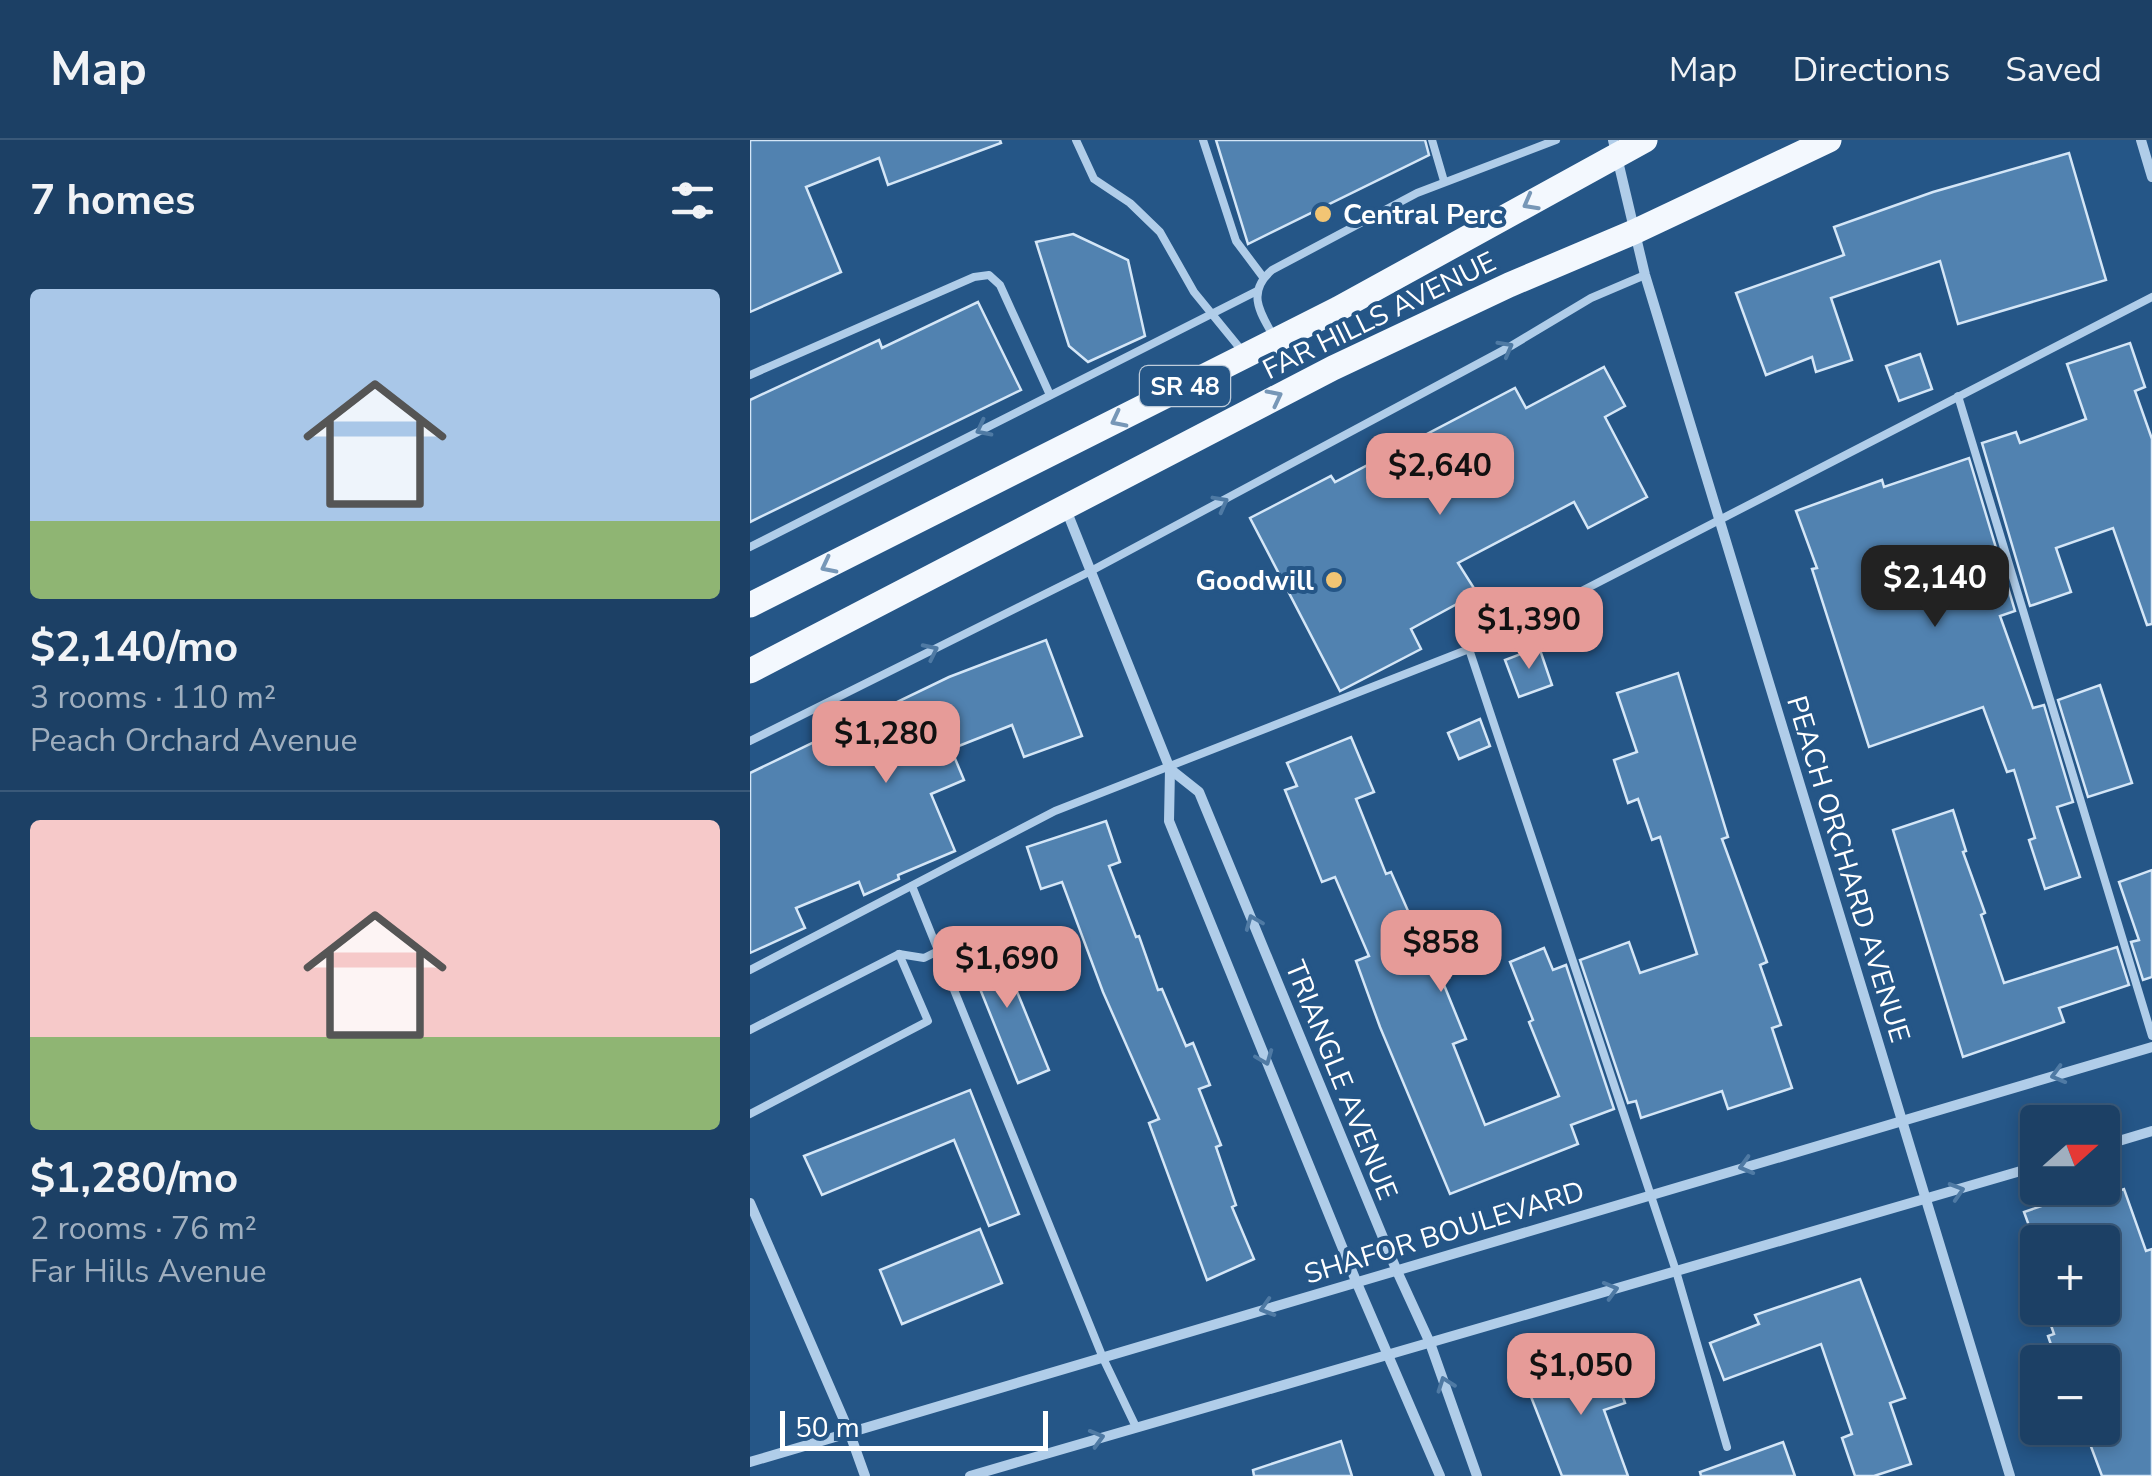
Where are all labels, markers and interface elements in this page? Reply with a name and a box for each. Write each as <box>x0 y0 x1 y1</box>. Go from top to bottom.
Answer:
text: Map <box>50 36 147 102</box>
text: Map <box>1669 46 1738 93</box>
text: Directions <box>1793 46 1950 93</box>
text: Saved <box>2005 46 2102 93</box>
text: 7 homes <box>30 172 195 229</box>
icon: filters <box>665 173 720 228</box>
one-way arrow <box>1522 191 1540 211</box>
place label: Central Perc <box>1343 196 1503 234</box>
marker: Central Perc <box>1312 203 1334 225</box>
street label: FAR HILLS AVENUE <box>1257 243 1502 389</box>
one-way arrow <box>1496 340 1514 360</box>
icon: home <box>285 354 465 534</box>
road number: SR 48 <box>1140 366 1230 406</box>
one-way arrow <box>1265 390 1283 409</box>
one-way arrow <box>1111 408 1129 427</box>
one-way arrow <box>975 417 993 436</box>
pin: $2,640 <box>1359 433 1521 518</box>
text: $2,640 <box>1388 444 1492 487</box>
one-way arrow <box>1210 495 1228 515</box>
pin: $2,140 <box>1854 545 2016 630</box>
one-way arrow <box>820 554 838 573</box>
text: $2,140 <box>1883 556 1987 599</box>
place label: Goodwill <box>1195 562 1314 600</box>
marker: Goodwill <box>1323 569 1345 591</box>
pin: $1,390 <box>1448 587 1610 672</box>
text: $1,390 <box>1477 598 1581 641</box>
text: $2,140/mo <box>30 619 238 676</box>
one-way arrow <box>921 644 939 663</box>
text: 3 rooms · 110 m² <box>30 676 276 719</box>
street label: PEACH ORCHARD AVENUE <box>1777 691 1919 1047</box>
pin: $1,280 <box>805 701 967 786</box>
text: $1,280 <box>834 712 938 755</box>
text: Peach Orchard Avenue <box>30 719 358 762</box>
icon: home <box>285 885 465 1065</box>
pin: $858 <box>1382 910 1500 995</box>
one-way arrow <box>1245 914 1265 932</box>
text: $858 <box>1403 921 1479 964</box>
pin: $1,690 <box>926 926 1088 1011</box>
text: $1,690 <box>955 937 1059 980</box>
street label: TRIANGLE AVENUE <box>1276 955 1406 1206</box>
one-way arrow <box>1254 1048 1274 1066</box>
one-way arrow <box>2050 1063 2068 1084</box>
north arrow <box>2020 1105 2120 1205</box>
map controls <box>2020 1105 2120 1445</box>
text: $1,280/mo <box>30 1150 238 1207</box>
one-way arrow <box>1739 1154 1756 1175</box>
street label: SHAFOR BOULEVARD <box>1300 1172 1589 1294</box>
one-way arrow <box>1948 1183 1965 1203</box>
text: 2 rooms · 76 m² <box>30 1207 257 1250</box>
button: + <box>2020 1225 2120 1325</box>
text: Far Hills Avenue <box>30 1250 267 1293</box>
one-way arrow <box>1601 1281 1618 1302</box>
one-way arrow <box>1259 1296 1276 1317</box>
pin: $1,050 <box>1500 1333 1662 1418</box>
text: $1,050 <box>1529 1344 1633 1387</box>
button: − <box>2020 1345 2120 1445</box>
one-way arrow <box>1436 1376 1457 1393</box>
scale bar <box>780 1406 1048 1450</box>
text: 50 m <box>795 1409 860 1447</box>
one-way arrow <box>1087 1429 1105 1450</box>

